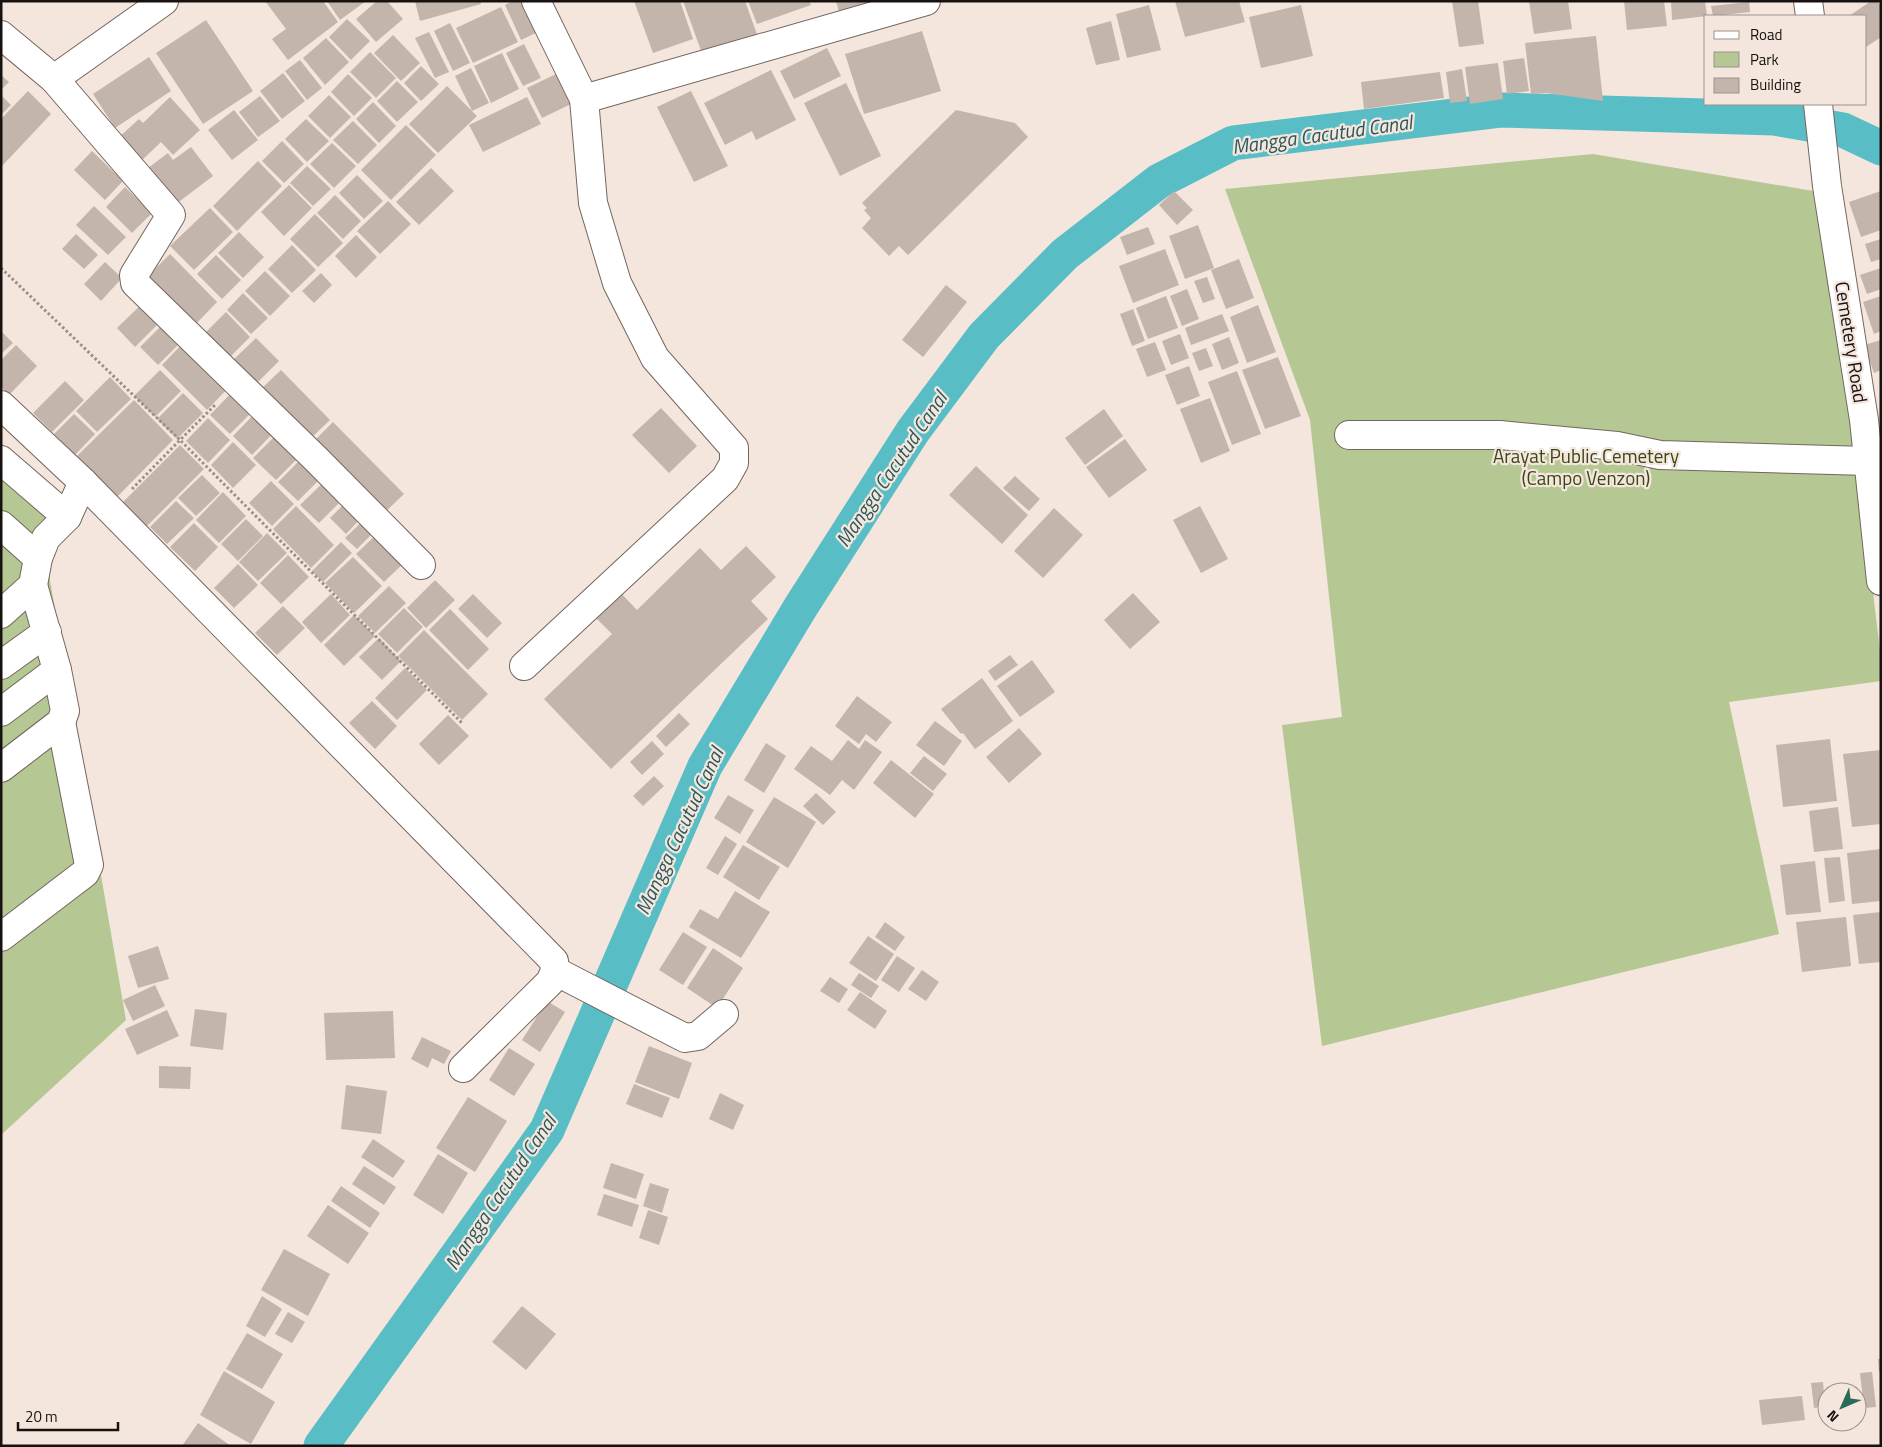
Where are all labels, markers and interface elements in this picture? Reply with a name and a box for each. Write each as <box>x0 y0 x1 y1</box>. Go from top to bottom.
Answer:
legend <box>1704 15 1867 105</box>
text: Road <box>1750 23 1782 46</box>
text: Park <box>1750 48 1779 71</box>
text: Building <box>1750 73 1801 96</box>
water label: Mangga Cacutud Canal <box>1230 106 1417 162</box>
street label: Cemetery Road <box>1828 279 1876 405</box>
water label: Mangga Cacutud Canal <box>827 383 956 553</box>
park label: Arayat Public Cemetery (Campo Venzon) <box>1493 441 1679 492</box>
water label: Mangga Cacutud Canal <box>627 740 733 920</box>
water label: Mangga Cacutud Canal <box>436 1106 565 1276</box>
north arrow <box>1817 1382 1867 1432</box>
scale bar <box>18 1400 118 1432</box>
text: 20 m <box>25 1405 58 1428</box>
text: N <box>1822 1406 1843 1427</box>

